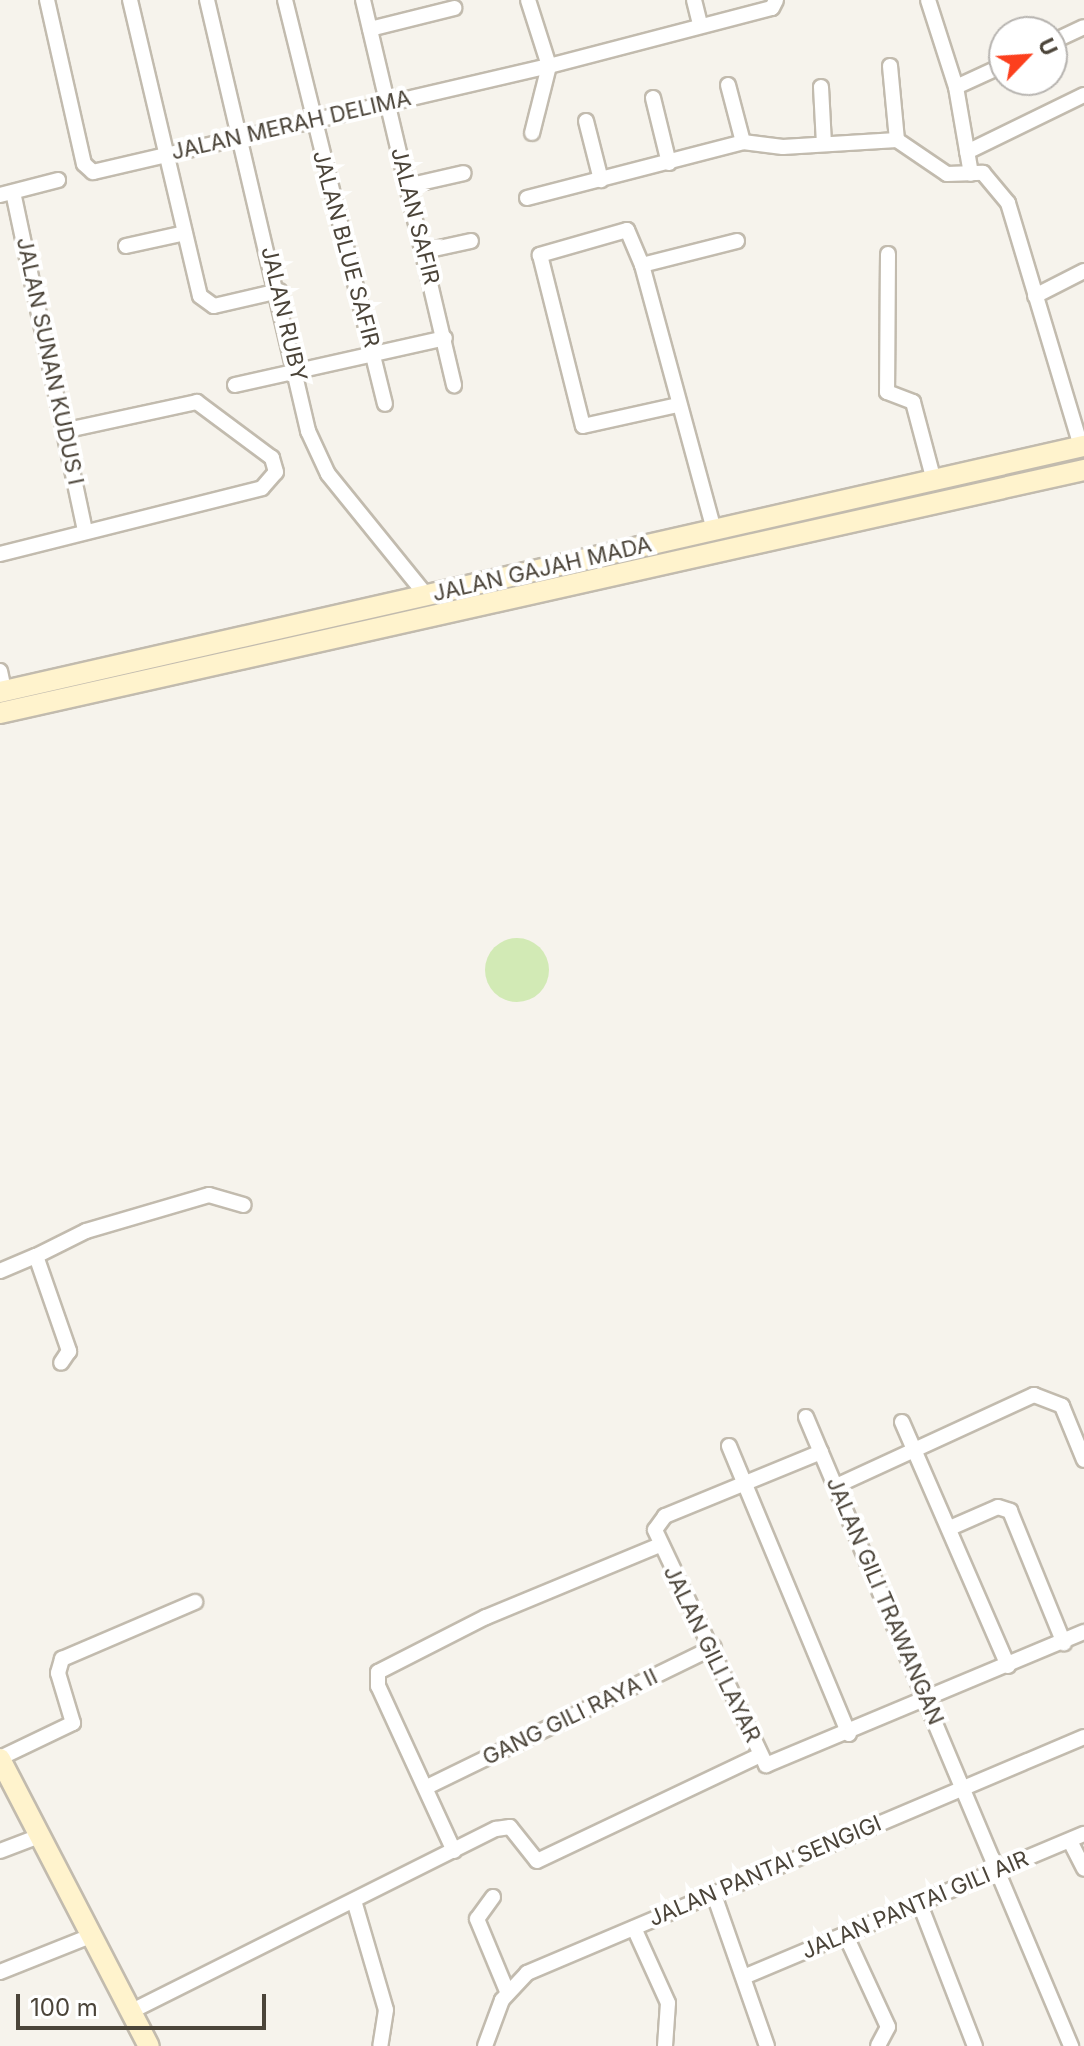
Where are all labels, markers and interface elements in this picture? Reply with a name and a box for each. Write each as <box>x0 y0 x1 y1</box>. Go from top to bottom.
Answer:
north arrow <box>988 16 1068 96</box>
text: U <box>1033 34 1063 59</box>
street label: JALAN MERAH DELIMA <box>169 85 413 165</box>
street label: JALAN SAFIR <box>385 145 445 287</box>
street label: JALAN BLUE SAFIR <box>307 148 385 350</box>
street label: JALAN SUNAN KUDUS I <box>11 235 89 487</box>
street label: JALAN RUBY <box>256 244 312 384</box>
street label: JALAN GAJAH MADA <box>430 531 654 607</box>
street label: JALAN GILI TRAWANGAN <box>821 1473 949 1729</box>
street label: JALAN GILI LAYAR <box>658 1561 766 1747</box>
street label: GANG GILI RAYA II <box>478 1663 662 1771</box>
street label: JALAN PANTAI SENGIGI <box>645 1810 885 1932</box>
street label: JALAN PANTAI GILI AIR <box>798 1845 1032 1965</box>
scale bar <box>20 1978 270 2028</box>
text: 100 m <box>30 1993 98 2022</box>

